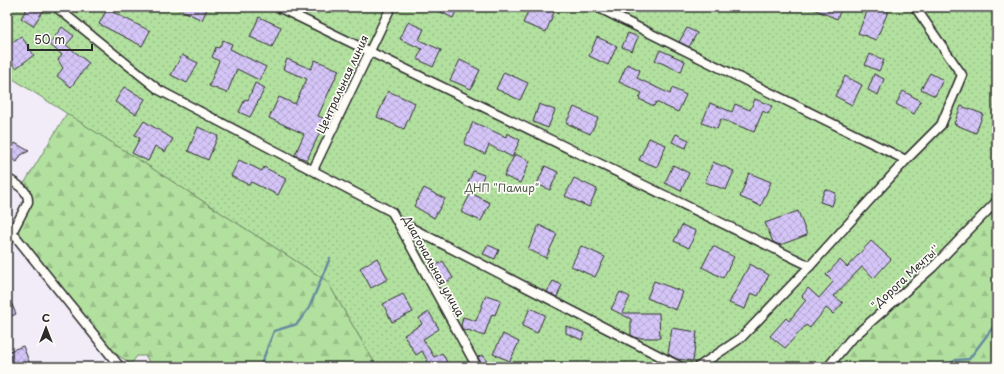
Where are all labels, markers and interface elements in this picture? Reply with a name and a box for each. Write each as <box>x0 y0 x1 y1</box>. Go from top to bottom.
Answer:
scale bar <box>28 26 92 52</box>
text: 50 m <box>34 30 65 48</box>
street label: Центральная линия <box>312 32 372 136</box>
park label: ДНП "Памир" <box>464 179 539 196</box>
street label: Диагональная улица <box>399 211 469 320</box>
street label: "Дорога Мечты'' <box>867 241 943 313</box>
north arrow <box>26 308 66 348</box>
text: С <box>42 309 50 326</box>

